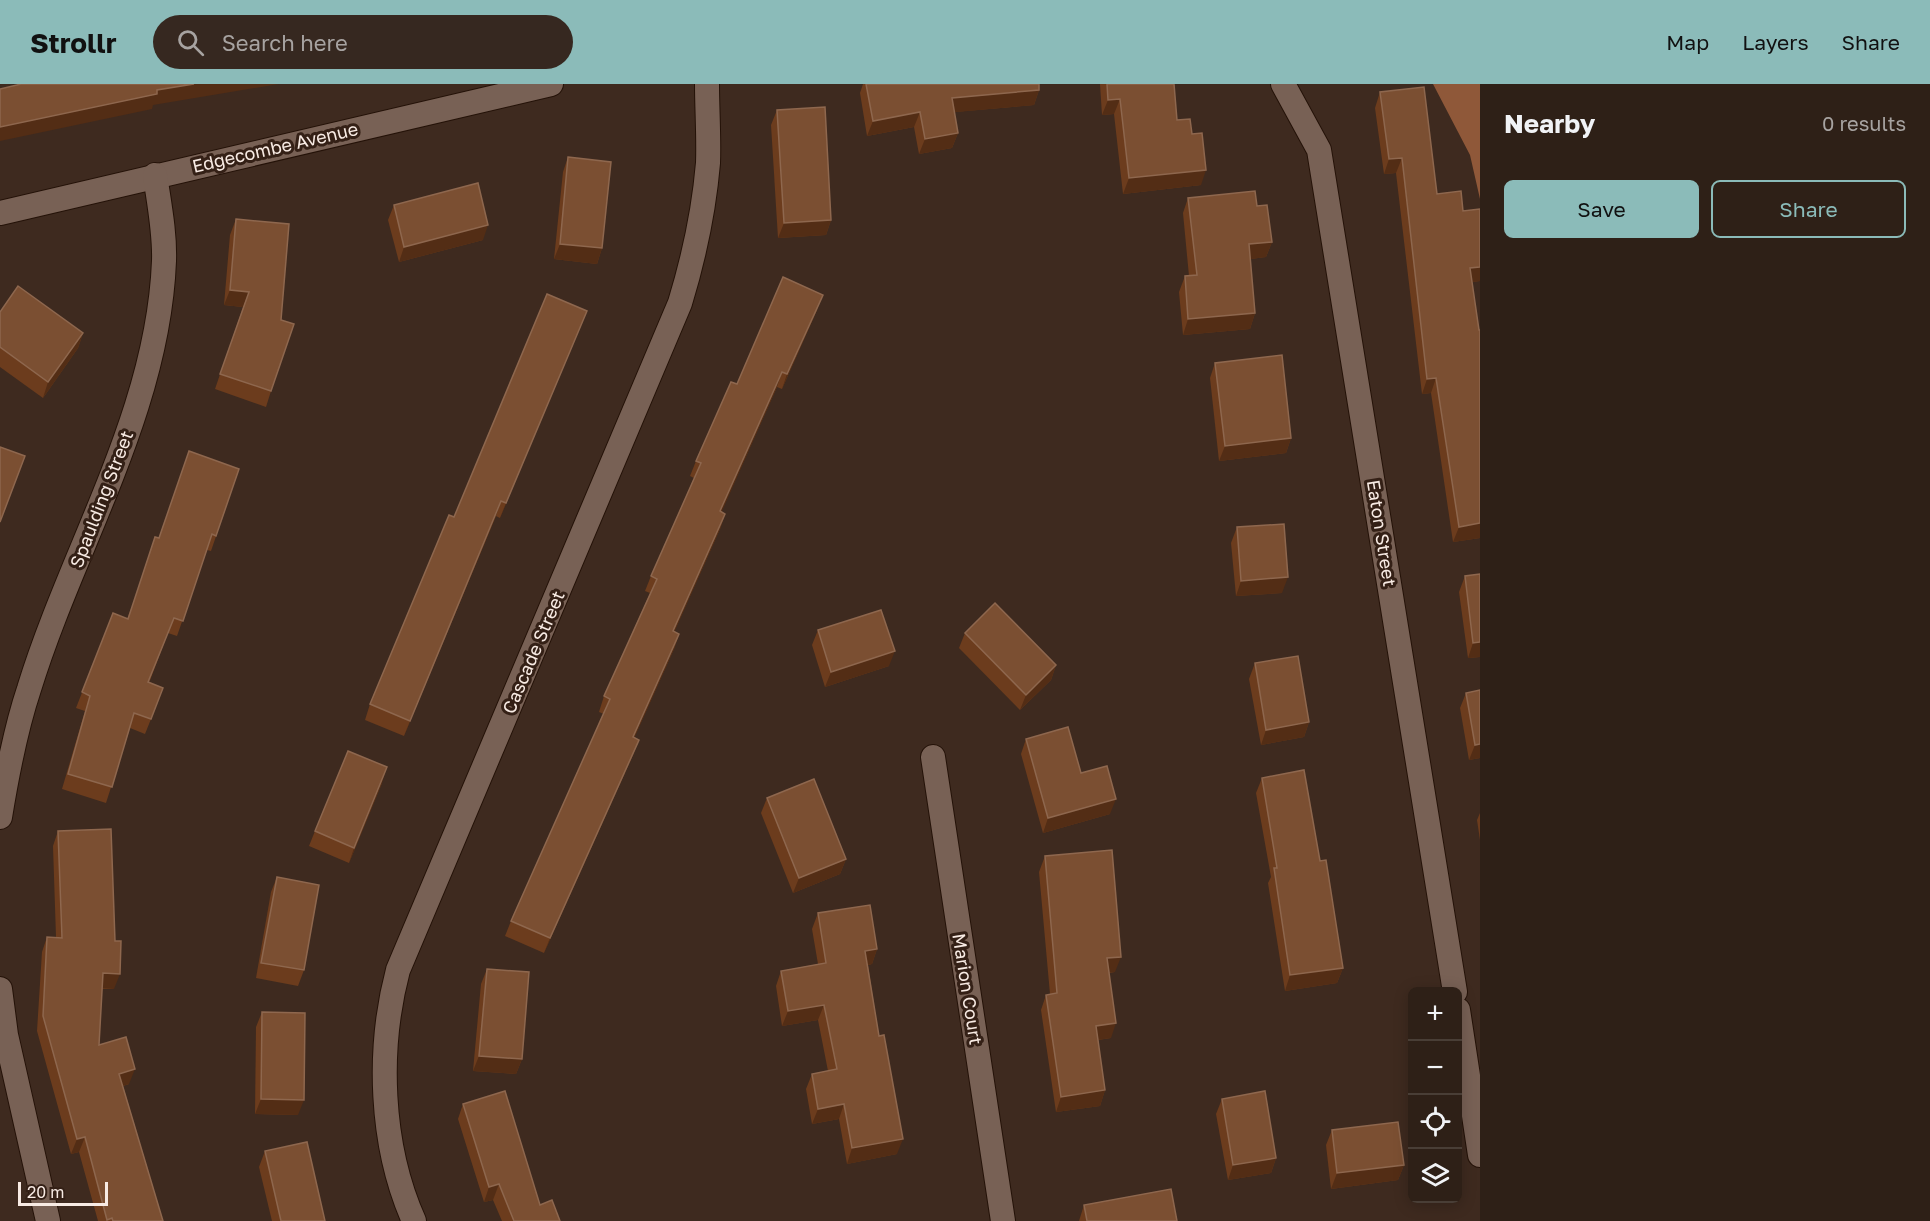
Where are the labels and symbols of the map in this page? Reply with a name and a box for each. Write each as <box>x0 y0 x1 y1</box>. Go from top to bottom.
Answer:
street label: Edgecombe Avenue <box>190 117 360 177</box>
street label: Spaulding Street <box>65 427 137 571</box>
street label: Eaton Street <box>1363 478 1401 588</box>
street label: Cascade Street <box>497 587 569 717</box>
street label: Marion Court <box>948 932 988 1046</box>
scale bar <box>18 1179 108 1206</box>

